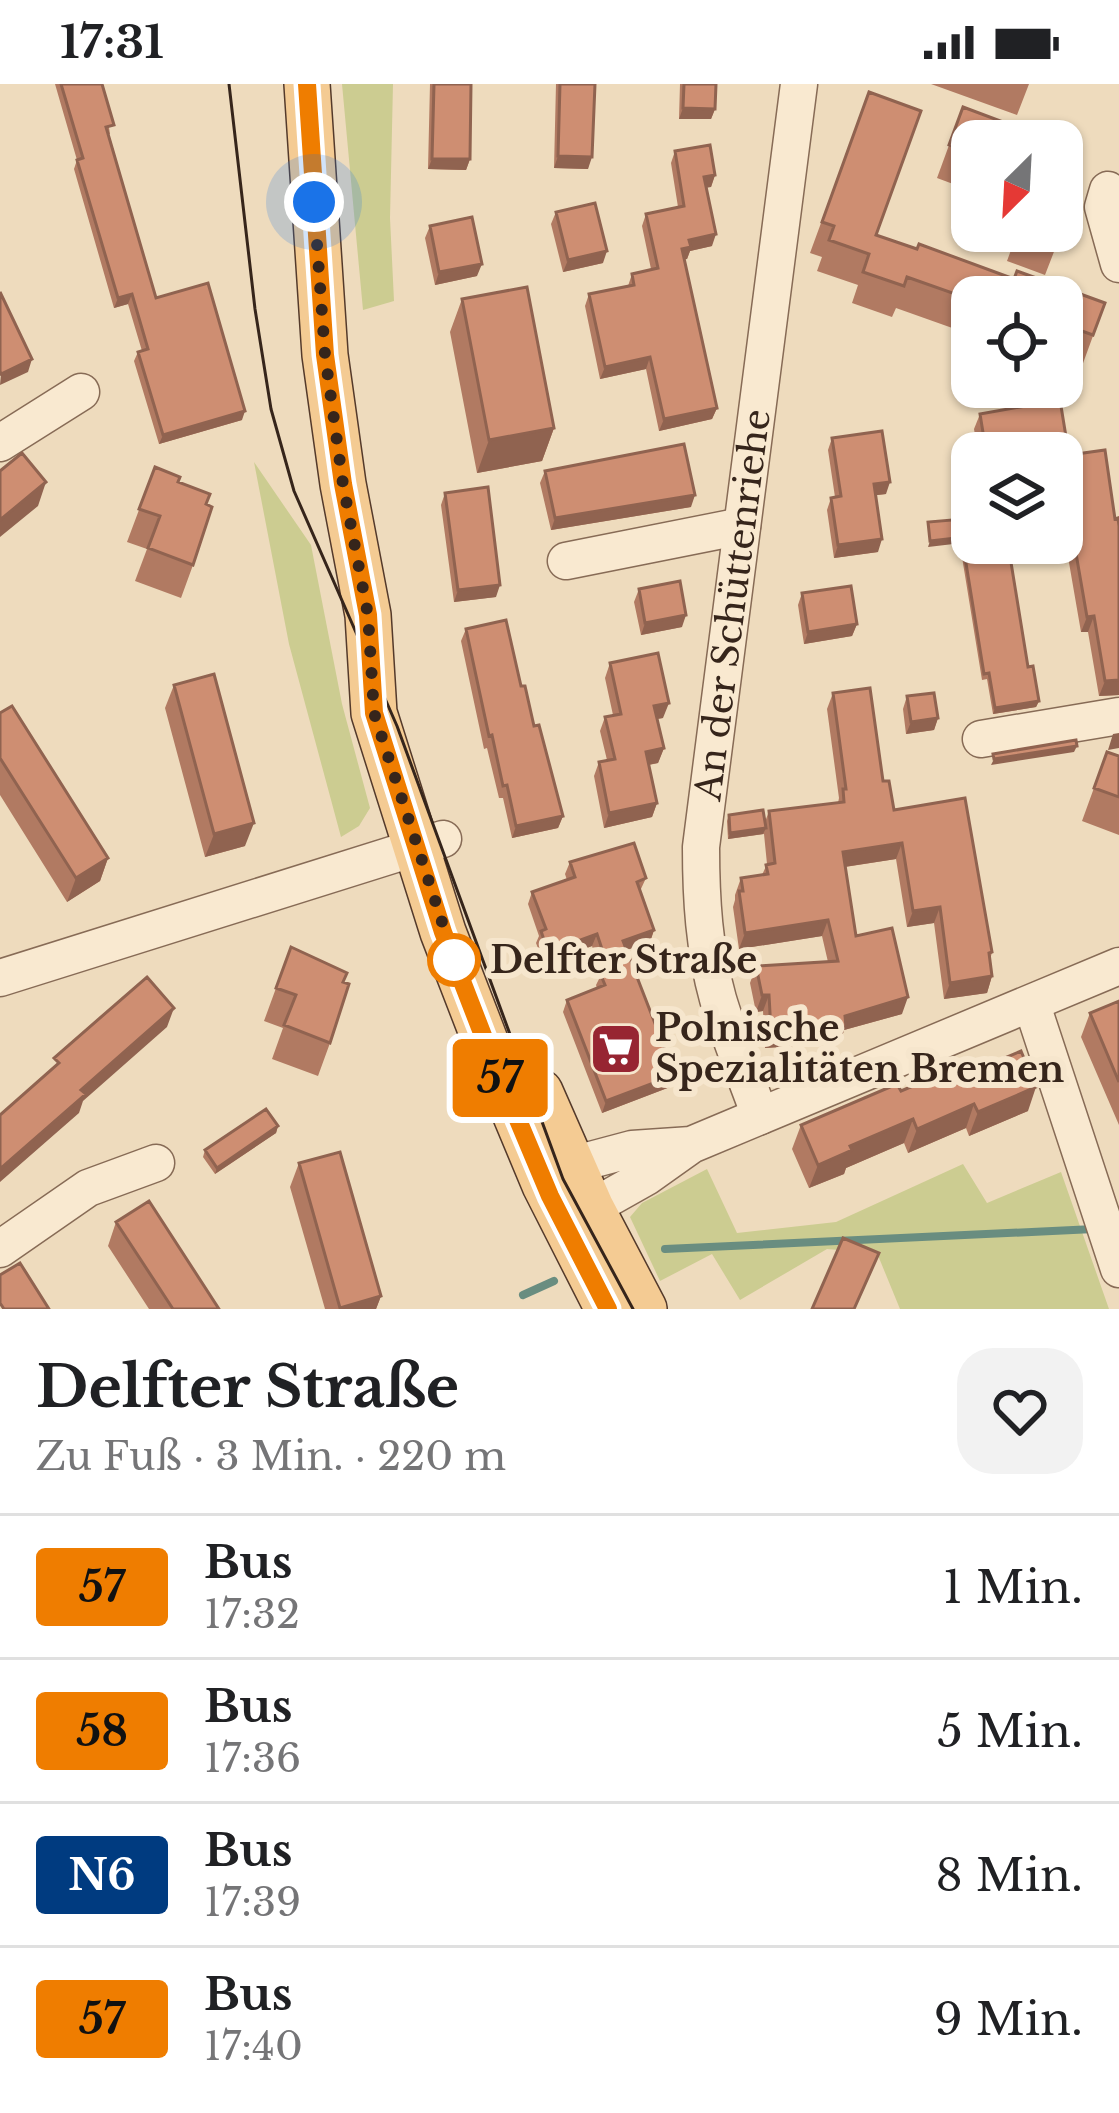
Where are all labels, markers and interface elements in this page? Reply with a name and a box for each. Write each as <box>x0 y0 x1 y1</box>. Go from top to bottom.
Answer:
text: 17:31 <box>60 14 164 70</box>
north arrow <box>951 120 1083 252</box>
map controls <box>951 120 1083 564</box>
your location <box>284 172 344 232</box>
button: locate <box>951 276 1083 408</box>
street label: An der Schüttenriehe <box>685 406 780 804</box>
button: layers <box>951 432 1083 564</box>
marker: Delfter Straße <box>429 935 479 985</box>
place label: Delfter Straße <box>490 938 757 983</box>
place label: Polnische Spezialitäten Bremen <box>655 1006 1064 1092</box>
supermarket icon: Polnische Spezialitäten Bremen <box>588 1021 644 1077</box>
line badge: 57 <box>446 1039 554 1117</box>
text: 57 <box>477 1052 523 1104</box>
button: heart <box>957 1348 1083 1474</box>
text: Delfter Straße <box>36 1352 459 1422</box>
text: Zu Fuß · 3 Min. · 220 m <box>36 1432 506 1481</box>
text: Bus <box>204 1534 292 1590</box>
text: 1 Min. <box>943 1559 1083 1615</box>
text: 57 <box>79 1561 125 1613</box>
text: 17:32 <box>204 1590 300 1639</box>
text: Bus <box>204 1678 292 1734</box>
text: 5 Min. <box>937 1703 1083 1759</box>
text: 58 <box>76 1705 128 1757</box>
text: 17:36 <box>204 1734 301 1783</box>
text: Bus <box>204 1822 292 1878</box>
text: 8 Min. <box>935 1847 1083 1903</box>
text: N6 <box>68 1849 136 1901</box>
text: 17:39 <box>204 1878 301 1927</box>
text: Bus <box>204 1966 292 2022</box>
text: 9 Min. <box>934 1991 1083 2047</box>
text: 57 <box>79 1993 125 2045</box>
text: 17:40 <box>204 2022 303 2071</box>

